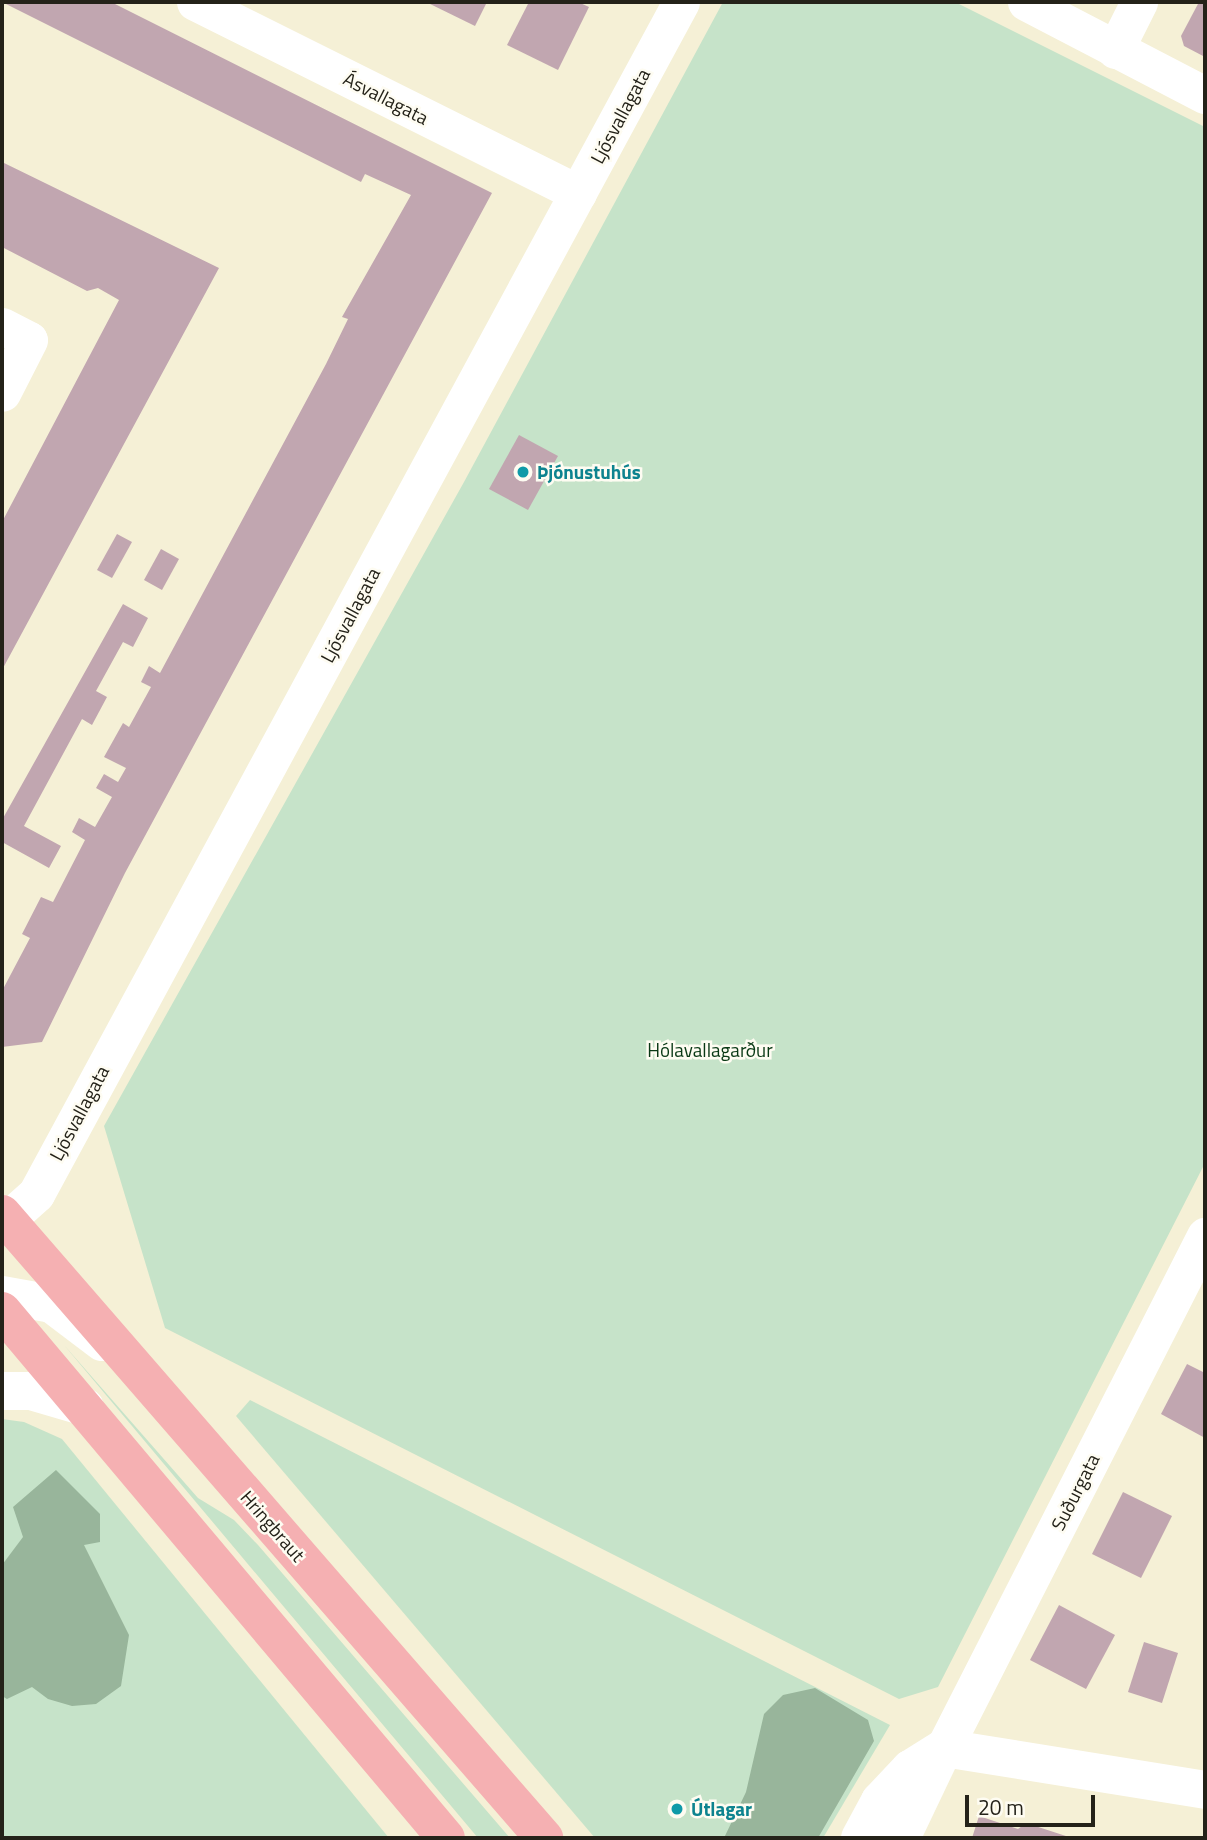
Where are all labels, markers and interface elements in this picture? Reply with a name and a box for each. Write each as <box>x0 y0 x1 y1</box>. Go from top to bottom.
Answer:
street label: Ljósvallagata <box>585 65 655 167</box>
street label: Ásvallagata <box>340 67 432 129</box>
place label: Þjónustuhús <box>537 461 641 483</box>
marker: Þjónustuhús <box>515 464 531 480</box>
street label: Ljósvallagata <box>315 564 385 666</box>
park label: Hólavallagarður <box>647 1039 773 1061</box>
street label: Ljósvallagata <box>44 1062 114 1164</box>
street label: Suðurgata <box>1046 1450 1104 1534</box>
street label: Hringbraut <box>236 1486 310 1566</box>
scale bar <box>969 1780 1098 1824</box>
text: 20 m <box>978 1791 1024 1823</box>
place label: Útlagar <box>691 1798 752 1820</box>
marker: Útlagar <box>669 1801 685 1817</box>

